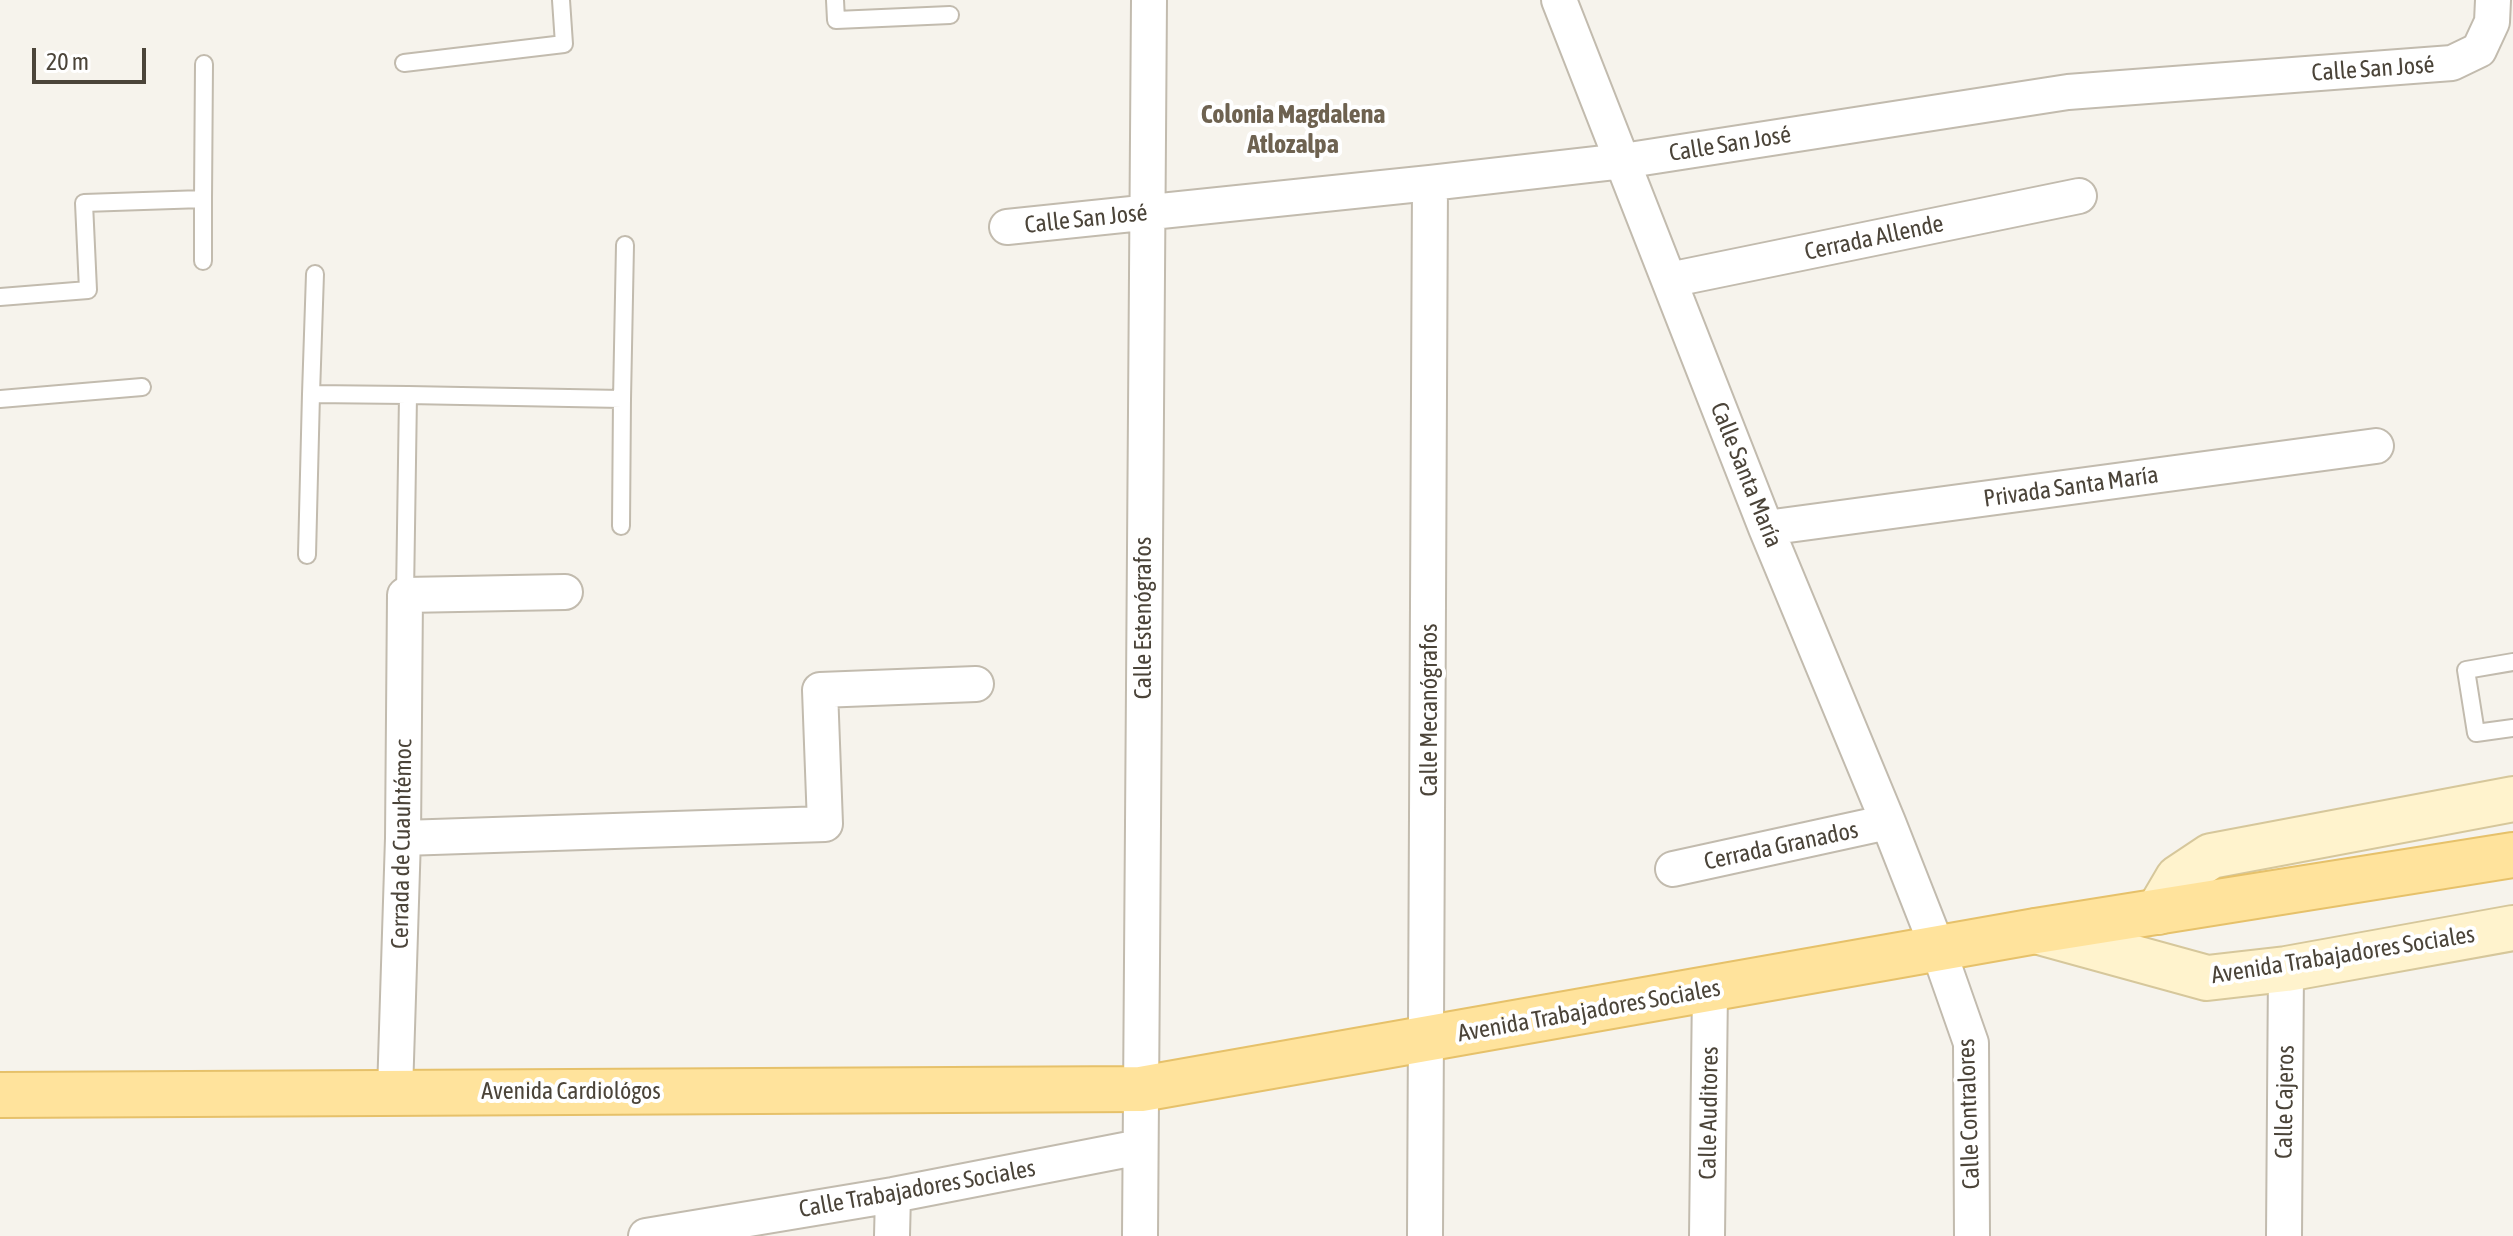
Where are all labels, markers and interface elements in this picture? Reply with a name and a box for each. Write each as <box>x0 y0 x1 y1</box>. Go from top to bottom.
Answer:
scale bar <box>36 32 150 82</box>
text: 20 m <box>46 48 89 75</box>
street label: Calle San José <box>2311 50 2435 88</box>
district label: Colonia Magdalena Atlozalpa <box>1201 99 1385 160</box>
street label: Calle San José <box>1667 120 1793 168</box>
street label: Calle San José <box>1023 198 1149 240</box>
street label: Cerrada Allende <box>1802 209 1946 267</box>
street label: Calle Santa María <box>1704 398 1788 552</box>
street label: Privada Santa María <box>1982 460 2160 514</box>
street label: Calle Estenógrafos <box>1129 537 1157 699</box>
street label: Calle Mecanógrafos <box>1415 624 1443 796</box>
street label: Cerrada de Cuauhtémoc <box>386 739 418 949</box>
street label: Cerrada Granados <box>1701 816 1861 876</box>
street label: Avenida Trabajadores Sociales <box>2209 920 2477 990</box>
street label: Avenida Trabajadores Sociales <box>1455 974 1723 1048</box>
street label: Calle Contralores <box>1952 1038 1986 1190</box>
street label: Calle Cajeros <box>2270 1045 2300 1159</box>
street label: Calle Auditores <box>1693 1046 1725 1180</box>
street label: Avenida Cardiológos <box>481 1077 661 1105</box>
street label: Calle Trabajadores Sociales <box>797 1154 1037 1224</box>

